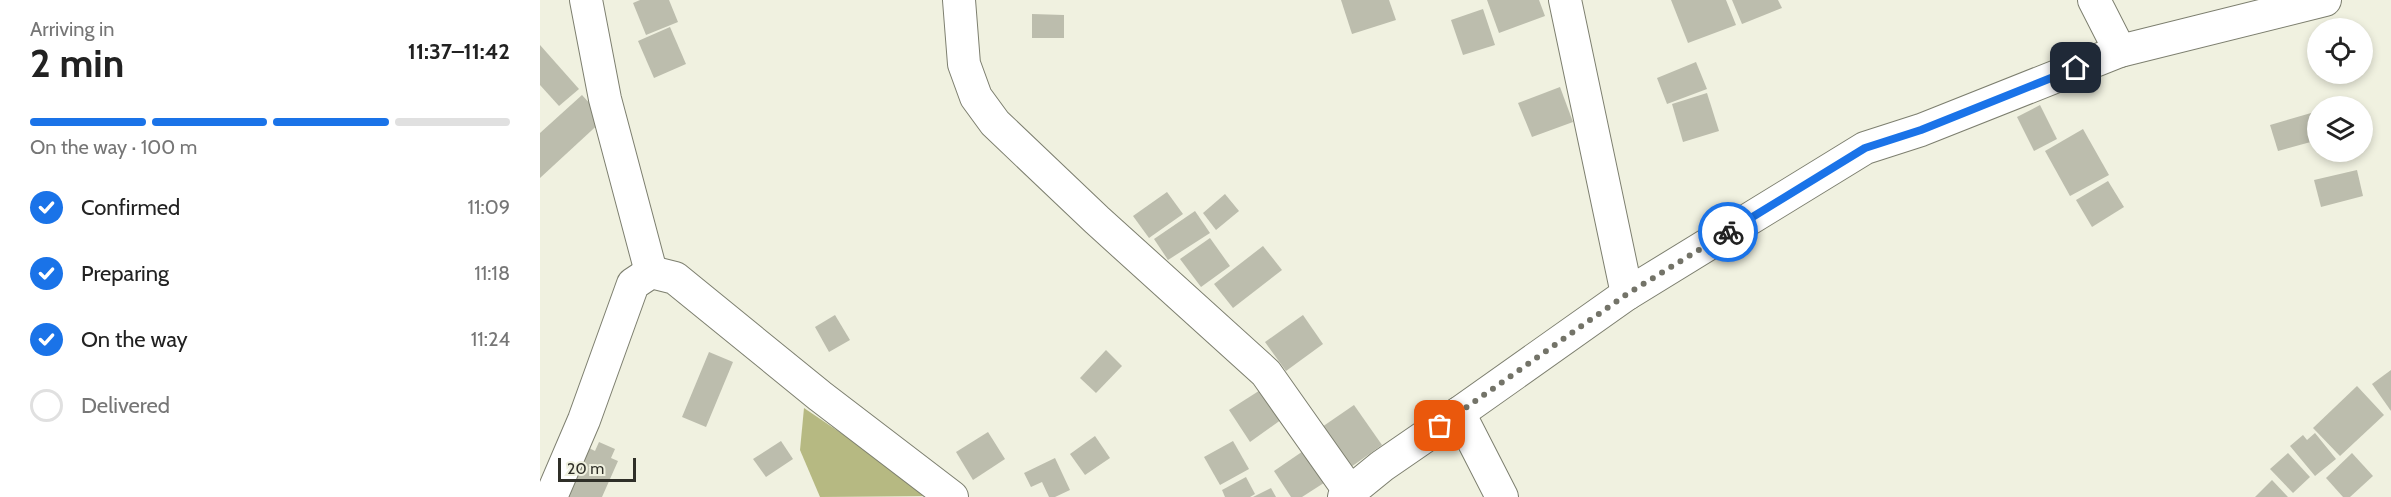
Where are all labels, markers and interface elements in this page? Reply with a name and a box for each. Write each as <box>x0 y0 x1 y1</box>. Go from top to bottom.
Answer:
text: Arriving in <box>30 17 114 41</box>
map controls <box>2307 18 2373 162</box>
button: locate <box>2307 18 2373 84</box>
text: 11:37–11:42 <box>408 38 510 65</box>
text: 2 min <box>30 39 124 87</box>
pin <box>2050 42 2101 93</box>
icon: home <box>2059 51 2092 84</box>
button: layers <box>2307 96 2373 162</box>
text: On the way · 100 m <box>30 135 197 159</box>
icon: check <box>30 191 63 224</box>
text: Confirmed <box>81 194 180 221</box>
text: 11:09 <box>467 195 510 219</box>
courier <box>1698 202 1758 262</box>
icon: bike <box>1712 216 1745 249</box>
icon: check <box>30 257 63 290</box>
text: Preparing <box>81 260 169 287</box>
text: 11:18 <box>474 261 510 285</box>
icon: check <box>30 323 63 356</box>
text: On the way <box>81 326 188 353</box>
text: 11:24 <box>471 327 510 351</box>
text: Delivered <box>81 392 170 419</box>
pin <box>1414 400 1465 451</box>
icon: bag <box>1423 409 1456 442</box>
scale bar <box>558 455 636 482</box>
text: 20 m <box>567 459 604 478</box>

